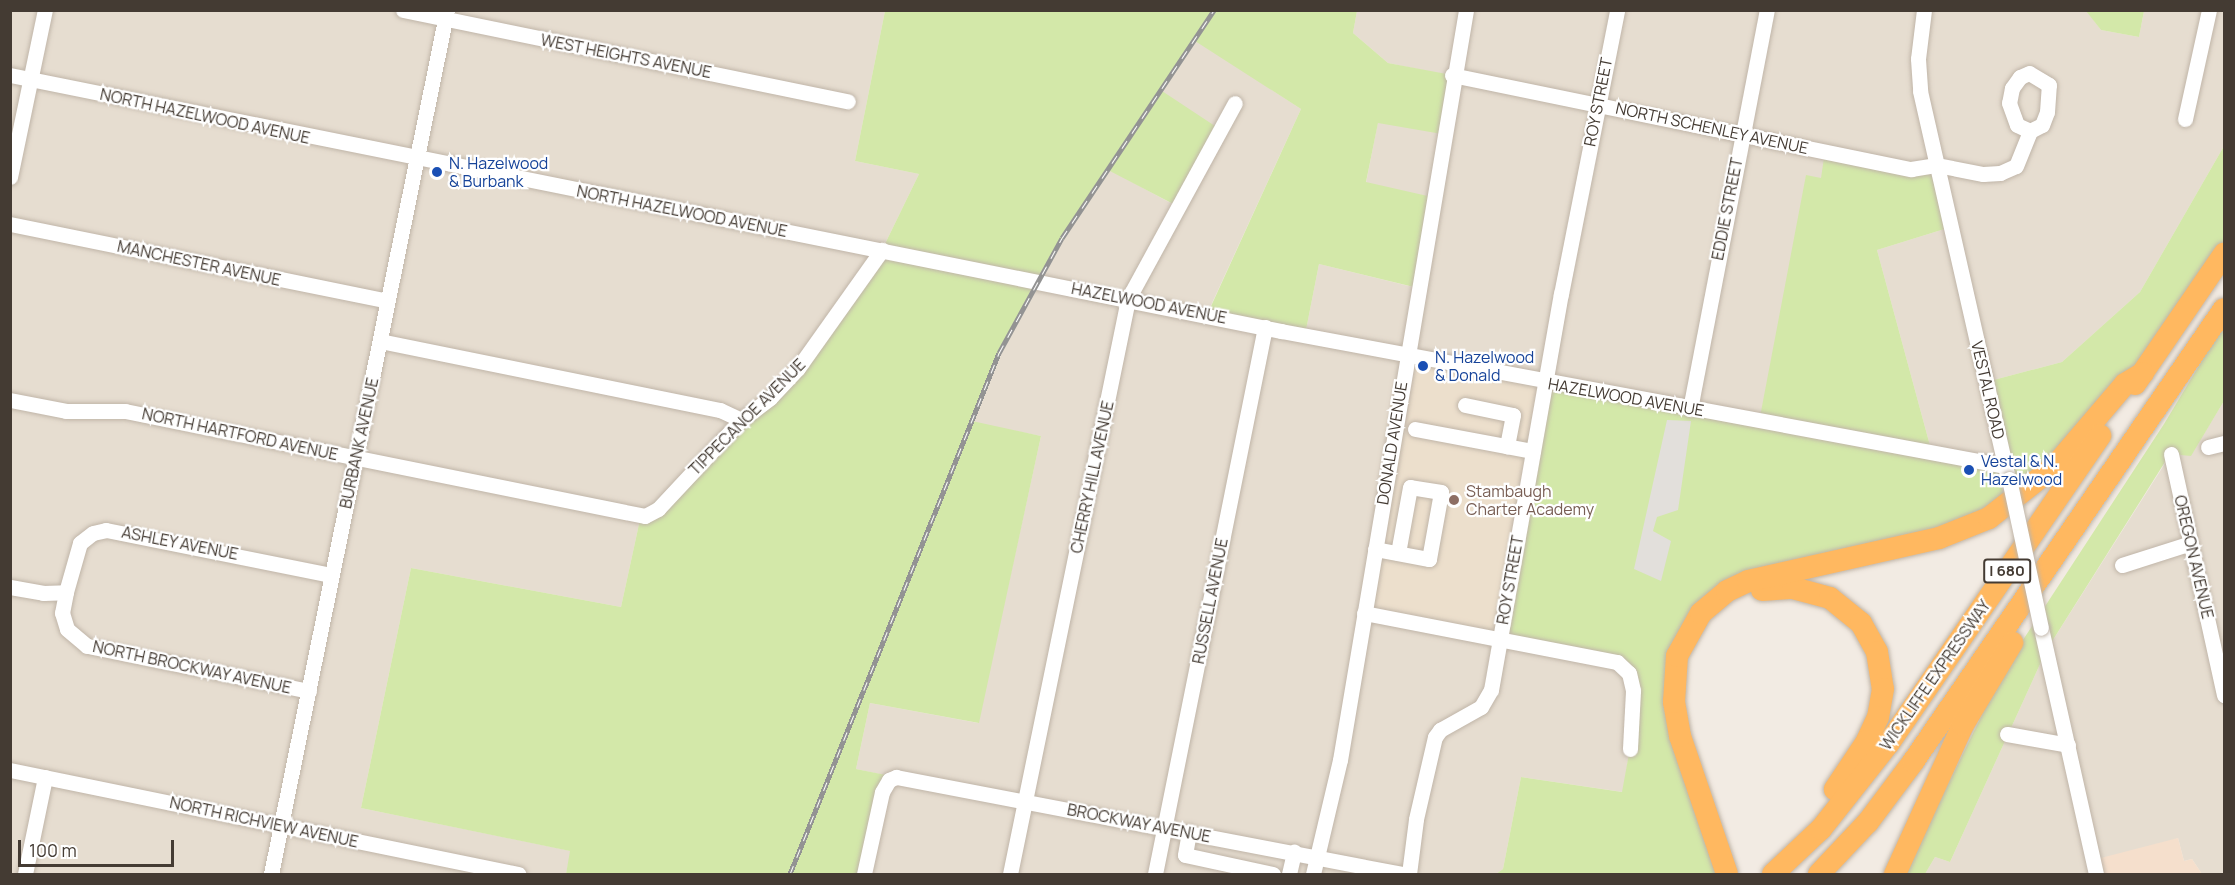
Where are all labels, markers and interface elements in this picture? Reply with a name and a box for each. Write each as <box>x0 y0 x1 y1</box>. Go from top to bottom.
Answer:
street label: WEST HEIGHTS AVENUE <box>539 30 713 82</box>
street label: ROY STREET <box>1580 56 1616 148</box>
street label: NORTH HAZELWOOD AVENUE <box>98 84 312 148</box>
street label: NORTH SCHENLEY AVENUE <box>1614 98 1810 158</box>
place label: N. Hazelwood & Burbank <box>449 153 548 191</box>
street label: EDDIE STREET <box>1708 156 1746 262</box>
marker: N. Hazelwood & Burbank <box>430 165 444 179</box>
street label: NORTH HAZELWOOD AVENUE <box>575 181 789 241</box>
street label: MANCHESTER AVENUE <box>116 236 282 290</box>
street label: HAZELWOOD AVENUE <box>1070 279 1228 327</box>
street label: VESTAL ROAD <box>1967 339 2009 441</box>
place label: N. Hazelwood & Donald <box>1435 347 1534 385</box>
street label: TIPPECANOE AVENUE <box>685 355 809 479</box>
marker: N. Hazelwood & Donald <box>1416 359 1430 373</box>
street label: HAZELWOOD AVENUE <box>1547 374 1705 420</box>
street label: BURBANK AVENUE <box>336 376 382 510</box>
street label: DONALD AVENUE <box>1373 380 1411 506</box>
street label: CHERRY HILL AVENUE <box>1066 398 1118 556</box>
street label: NORTH HARTFORD AVENUE <box>140 404 340 464</box>
place label: Vestal & N. Hazelwood <box>1981 451 2062 489</box>
marker: Vestal & N. Hazelwood <box>1962 463 1976 477</box>
place label: Stambaugh Charter Academy <box>1466 481 1594 519</box>
marker: Stambaugh Charter Academy <box>1447 493 1461 507</box>
street label: OREGON AVENUE <box>2170 493 2218 621</box>
street label: ASHLEY AVENUE <box>120 522 240 564</box>
street label: ROY STREET <box>1493 534 1527 626</box>
street label: RUSSELL AVENUE <box>1188 536 1232 666</box>
road number: I 680 <box>1983 559 2031 583</box>
street label: WICKLIFFE EXPRESSWAY <box>1876 596 1994 754</box>
street label: NORTH BROCKWAY AVENUE <box>91 637 293 697</box>
street label: NORTH RICHVIEW AVENUE <box>168 793 360 851</box>
street label: BROCKWAY AVENUE <box>1065 800 1213 846</box>
scale bar <box>21 828 177 866</box>
text: 100 m <box>29 838 77 862</box>

